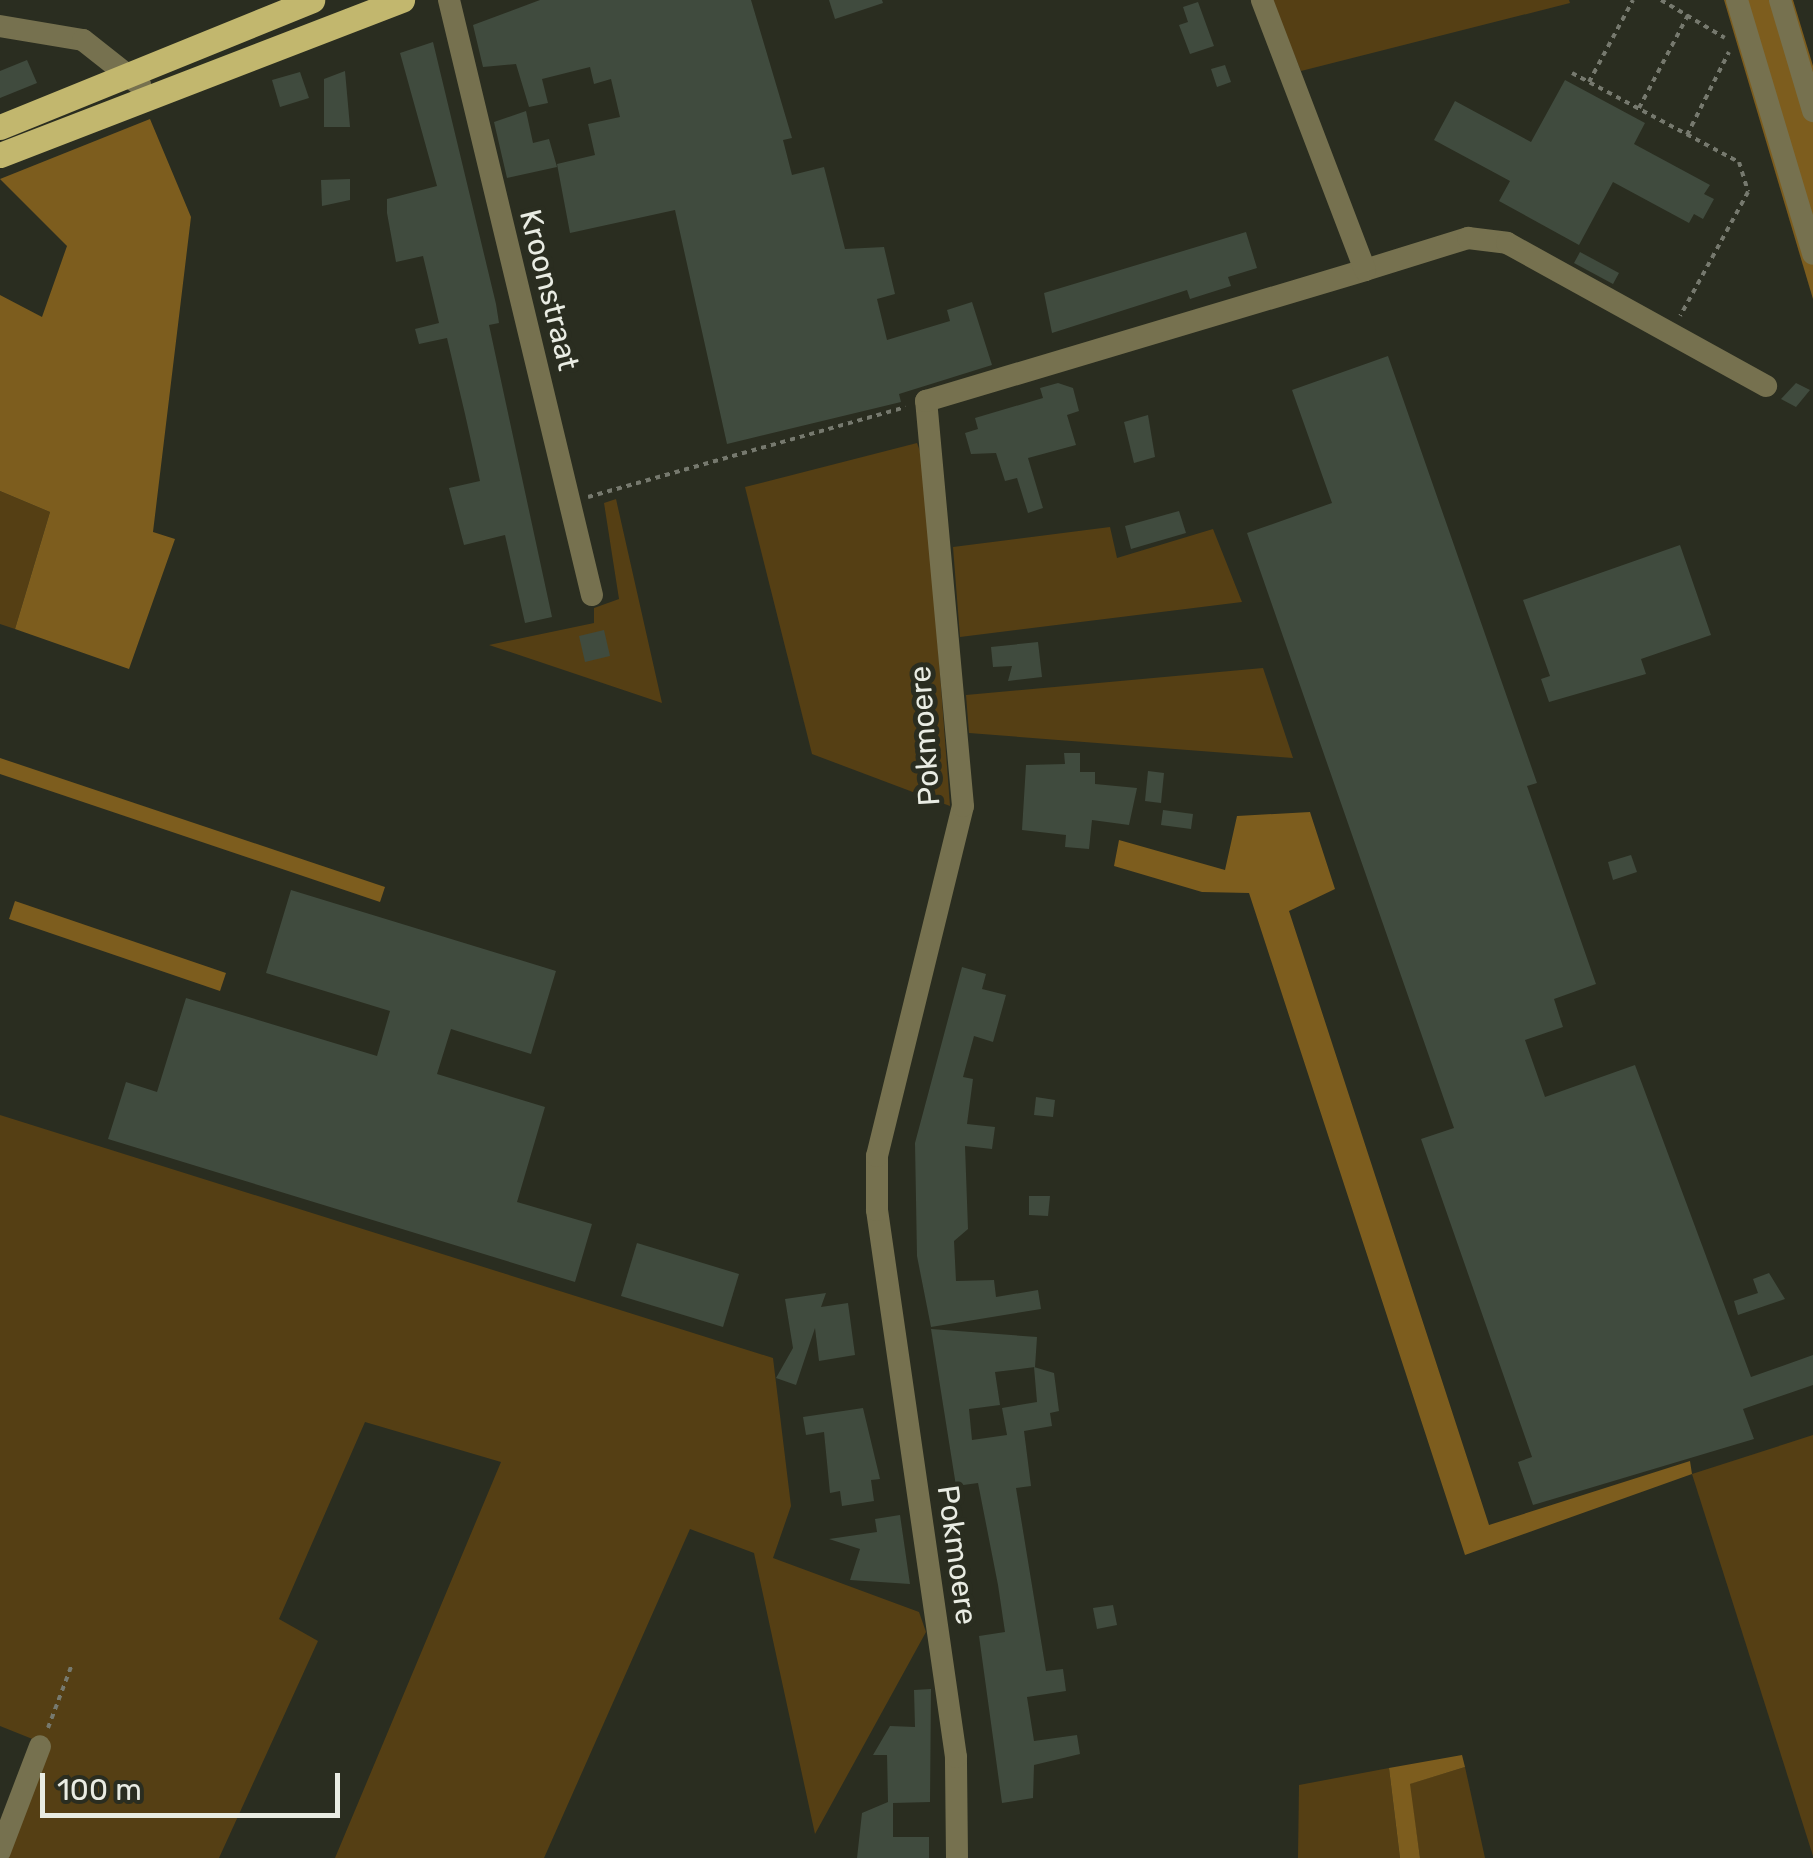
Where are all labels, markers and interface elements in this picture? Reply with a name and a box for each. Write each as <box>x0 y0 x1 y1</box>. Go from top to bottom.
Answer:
street label: Kroonstraat <box>512 206 586 374</box>
street label: Pokmoere <box>902 665 948 807</box>
street label: Pokmoere <box>929 1483 985 1627</box>
scale bar <box>45 1753 345 1815</box>
text: 100 m <box>57 1772 142 1808</box>

